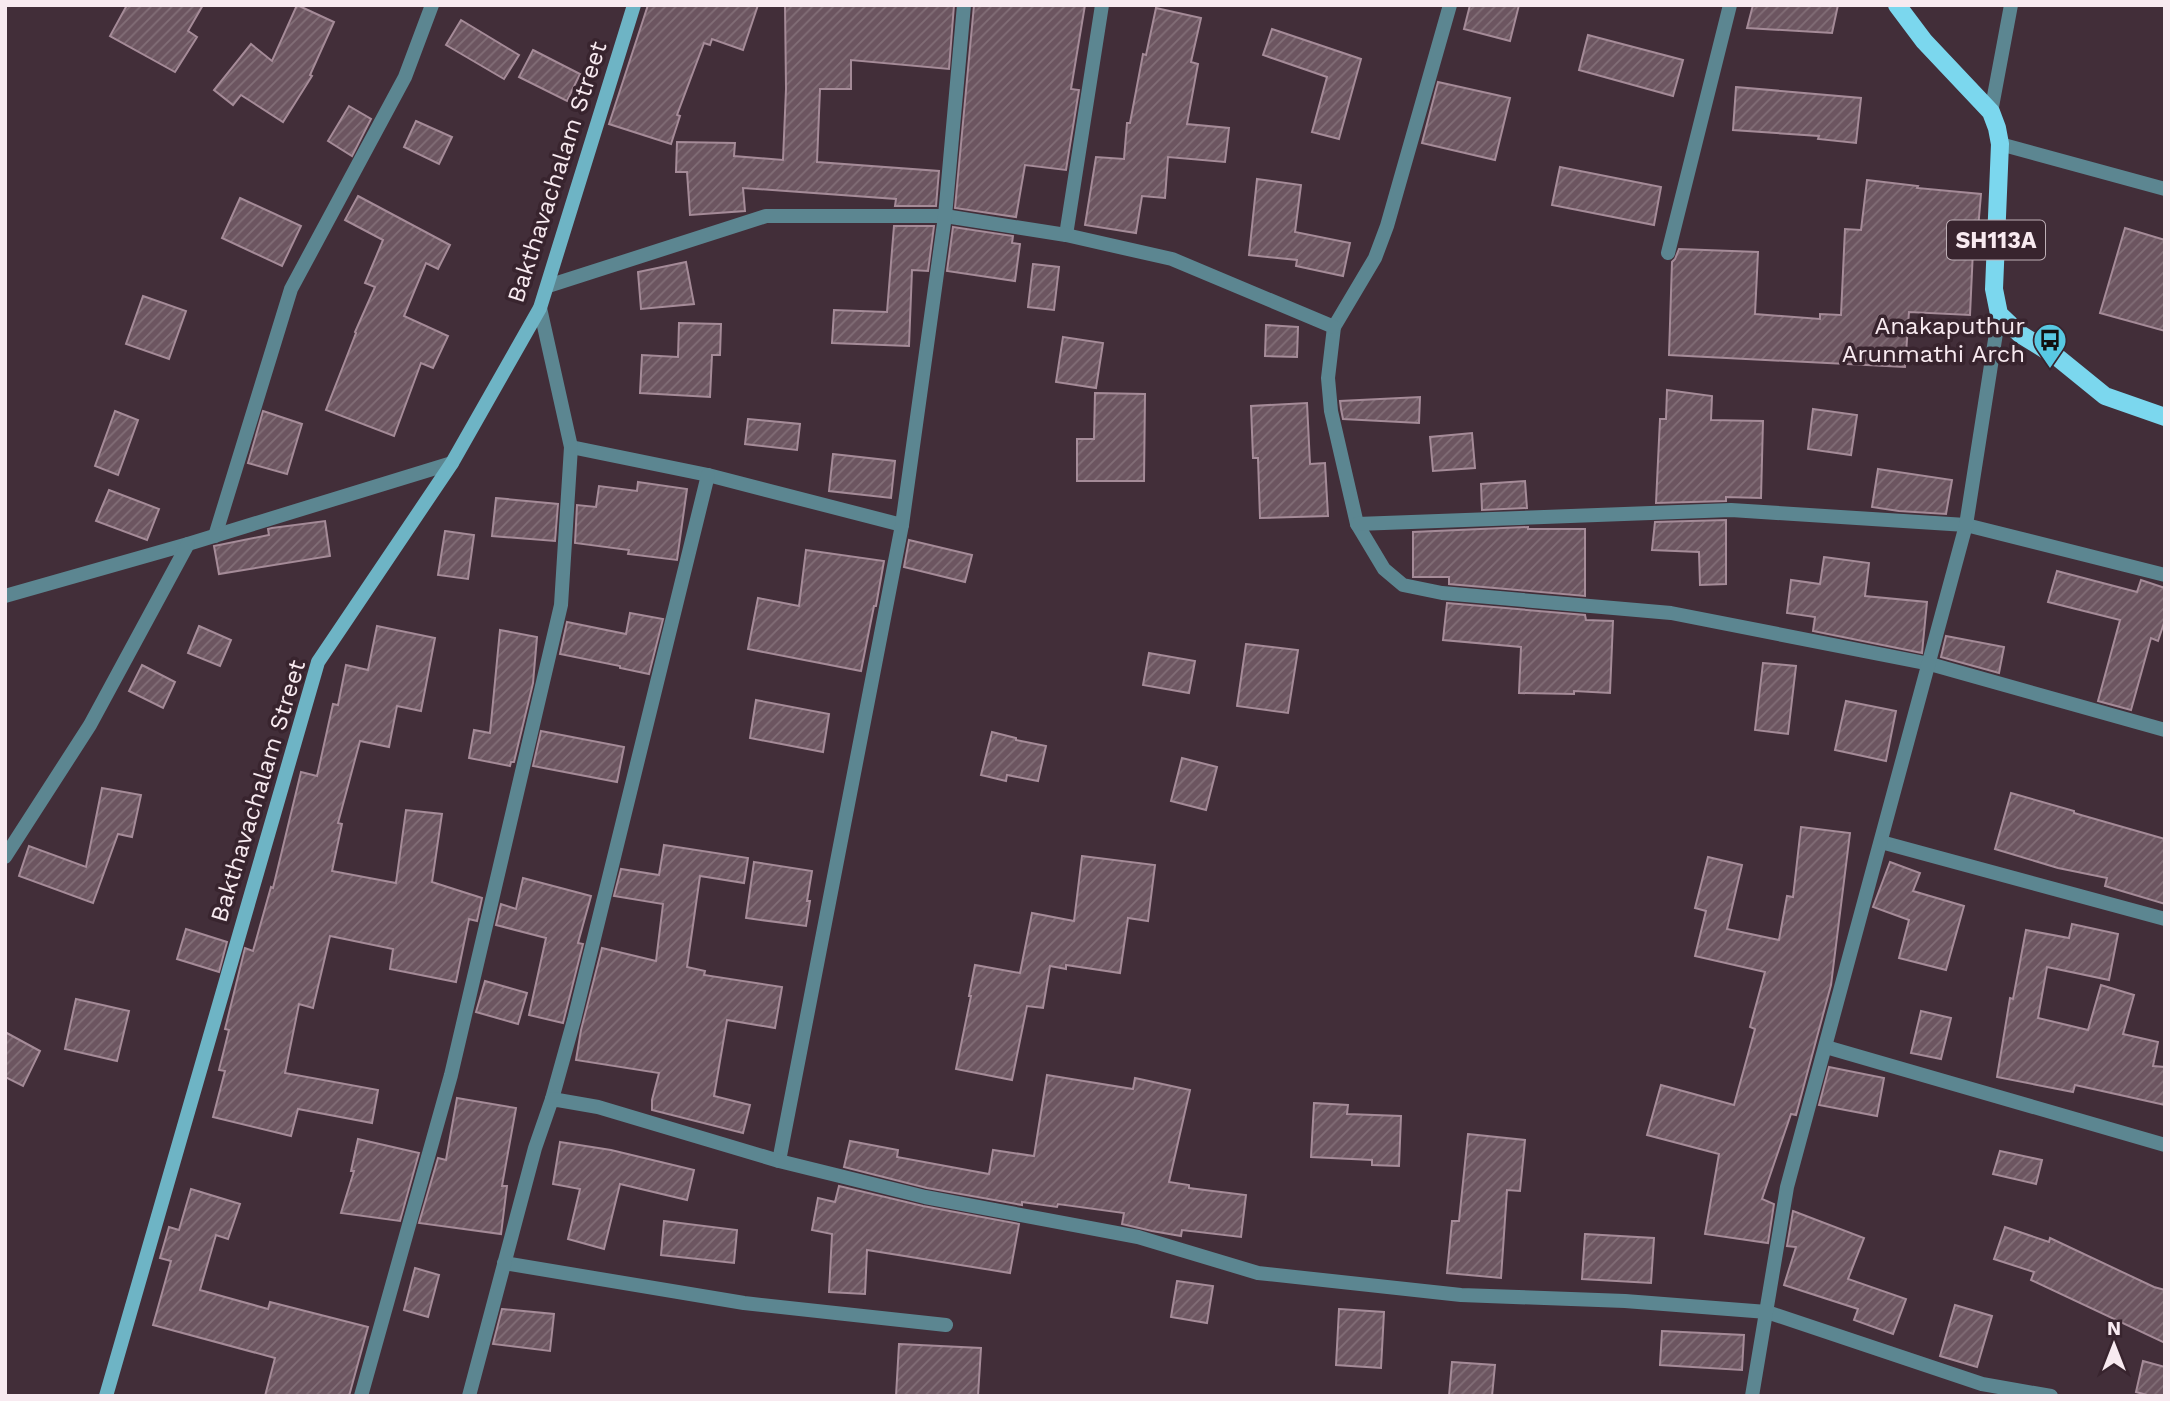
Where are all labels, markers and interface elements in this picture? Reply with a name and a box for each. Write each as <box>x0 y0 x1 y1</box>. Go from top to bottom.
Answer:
street label: Bakthavachalam Street <box>502 38 612 306</box>
road number: SH113A <box>1947 220 2045 260</box>
place label: Anakaputhur Arunmathi Arch <box>1842 312 2025 368</box>
bus stop icon: Anakaputhur Arunmathi Arch <box>2031 321 2069 370</box>
street label: Bakthavachalam Street <box>205 656 311 926</box>
north arrow <box>2079 1310 2149 1380</box>
text: N <box>2107 1317 2121 1340</box>

